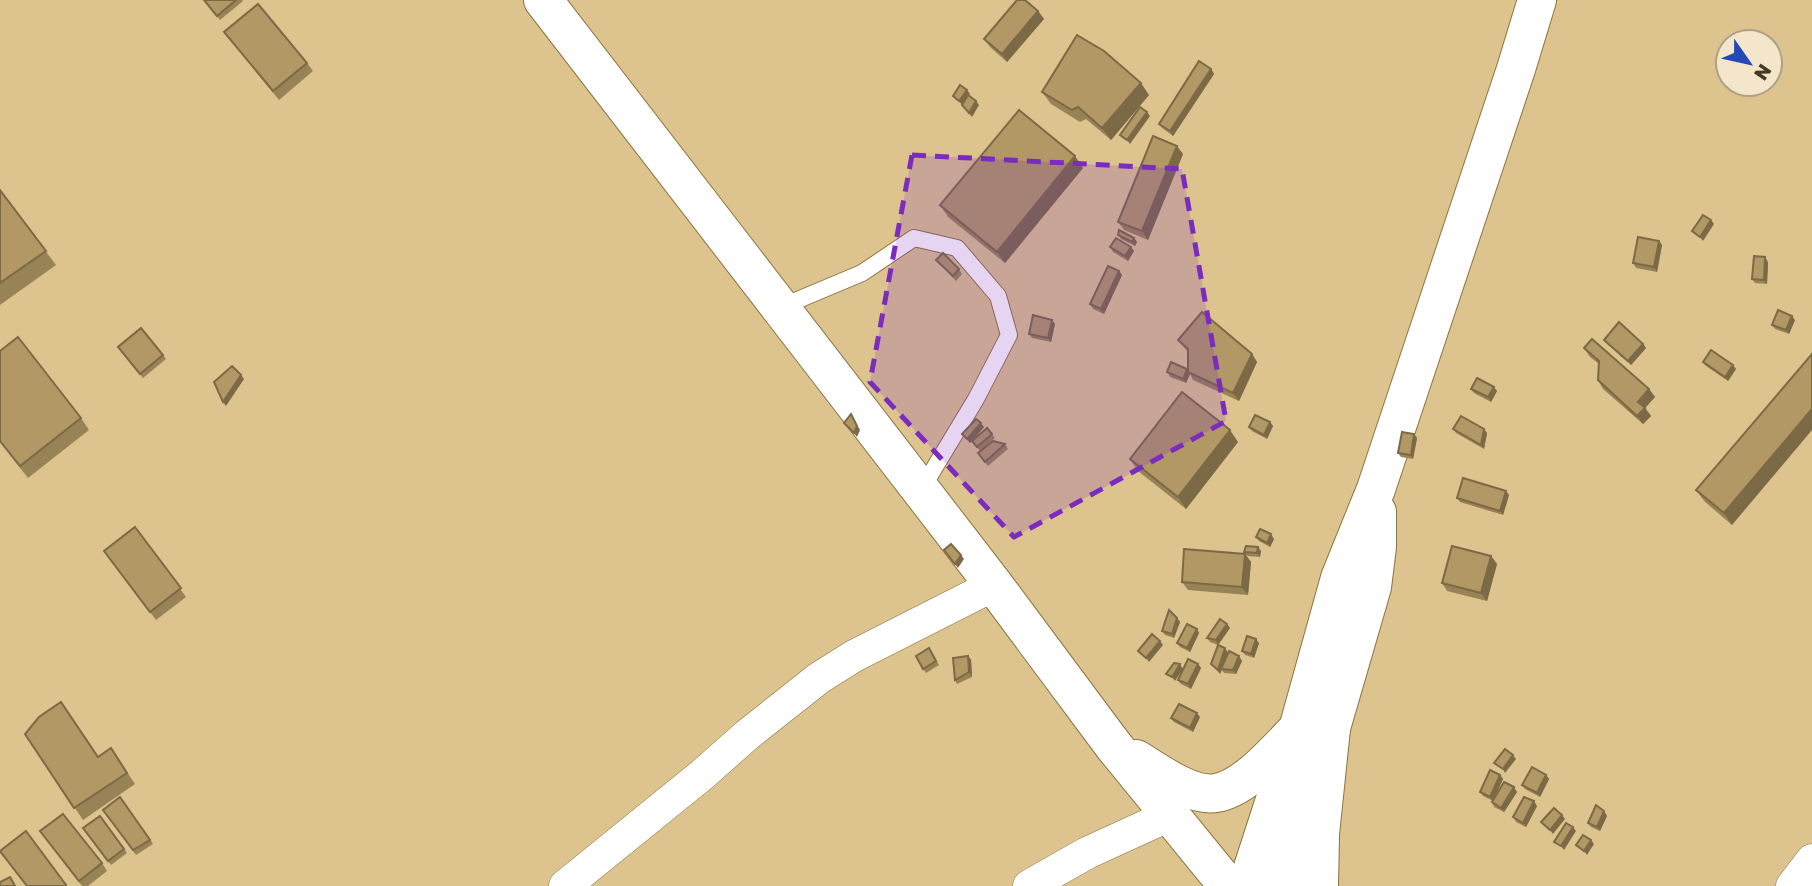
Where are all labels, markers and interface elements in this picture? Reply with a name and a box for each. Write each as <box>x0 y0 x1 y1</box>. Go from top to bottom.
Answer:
north arrow <box>1714 28 1784 98</box>
text: N <box>1750 60 1777 85</box>

